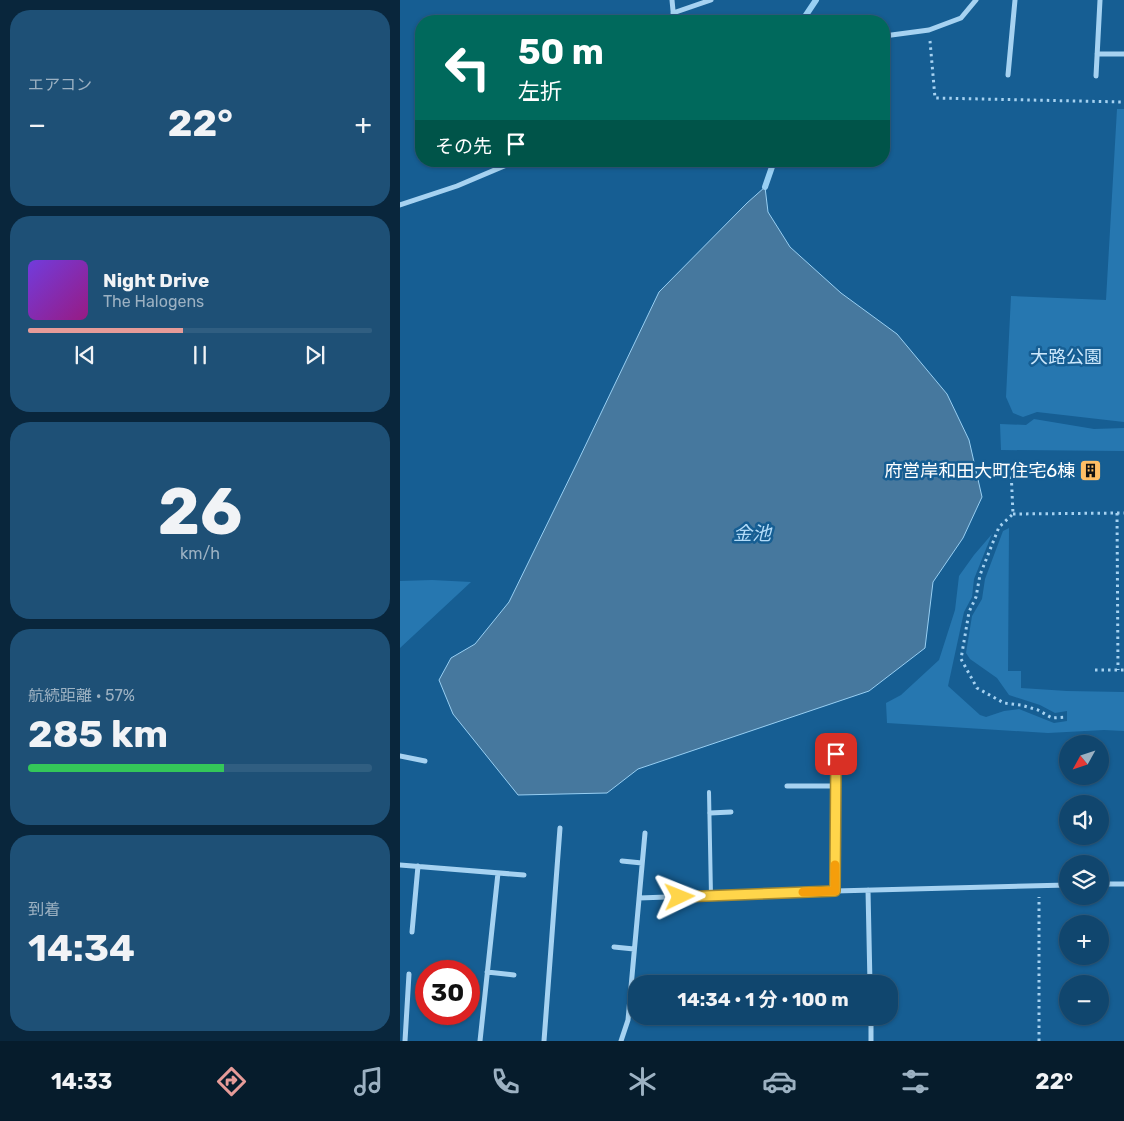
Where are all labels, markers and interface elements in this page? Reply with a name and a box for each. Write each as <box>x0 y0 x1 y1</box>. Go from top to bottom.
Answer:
text: 50 m <box>518 31 604 73</box>
icon: left <box>435 35 500 100</box>
text: エアコン <box>28 75 92 94</box>
text: 左折 <box>518 78 562 105</box>
text: 22° <box>168 100 233 146</box>
text: − <box>28 108 46 141</box>
text: + <box>355 108 372 141</box>
icon: arrive <box>502 130 530 158</box>
text: その先 <box>435 135 492 158</box>
text: Night Drive <box>103 269 209 292</box>
text: The Halogens <box>103 292 204 311</box>
icon: previous <box>71 341 99 369</box>
icon: pause <box>186 341 214 369</box>
icon: next <box>301 341 329 369</box>
park label: 大路公園 <box>1030 346 1102 368</box>
building icon: 府営岸和田大町住宅6棟 <box>1079 459 1103 483</box>
place label: 府営岸和田大町住宅6棟 <box>884 460 1075 482</box>
text: 26 <box>158 473 242 550</box>
water label: 金池 <box>733 522 773 545</box>
text: km/h <box>180 544 220 563</box>
text: 航続距離 · 57% <box>28 686 135 705</box>
text: 285 km <box>28 711 168 757</box>
pin <box>815 733 857 775</box>
north arrow <box>1059 735 1109 785</box>
map controls <box>1059 735 1109 1025</box>
icon: arrive <box>822 740 850 768</box>
button: sound <box>1059 795 1109 845</box>
button: layers <box>1059 855 1109 905</box>
position arrow <box>653 870 705 922</box>
text: 到着 <box>28 900 60 919</box>
button: + <box>1059 915 1109 965</box>
text: 14:34 <box>28 925 135 971</box>
speed limit sign: 30 <box>415 960 480 1025</box>
button: − <box>1059 975 1109 1025</box>
text: 14:34 · 1 分 · 100 m <box>677 988 849 1011</box>
icon: directions <box>214 1064 249 1099</box>
icon: music <box>351 1064 386 1099</box>
icon: phone <box>488 1064 523 1099</box>
icon: climate <box>625 1064 660 1099</box>
icon: car <box>762 1064 797 1099</box>
icon: filters <box>898 1064 933 1099</box>
text: 14:33 <box>51 1068 112 1095</box>
text: 22° <box>1035 1068 1073 1095</box>

